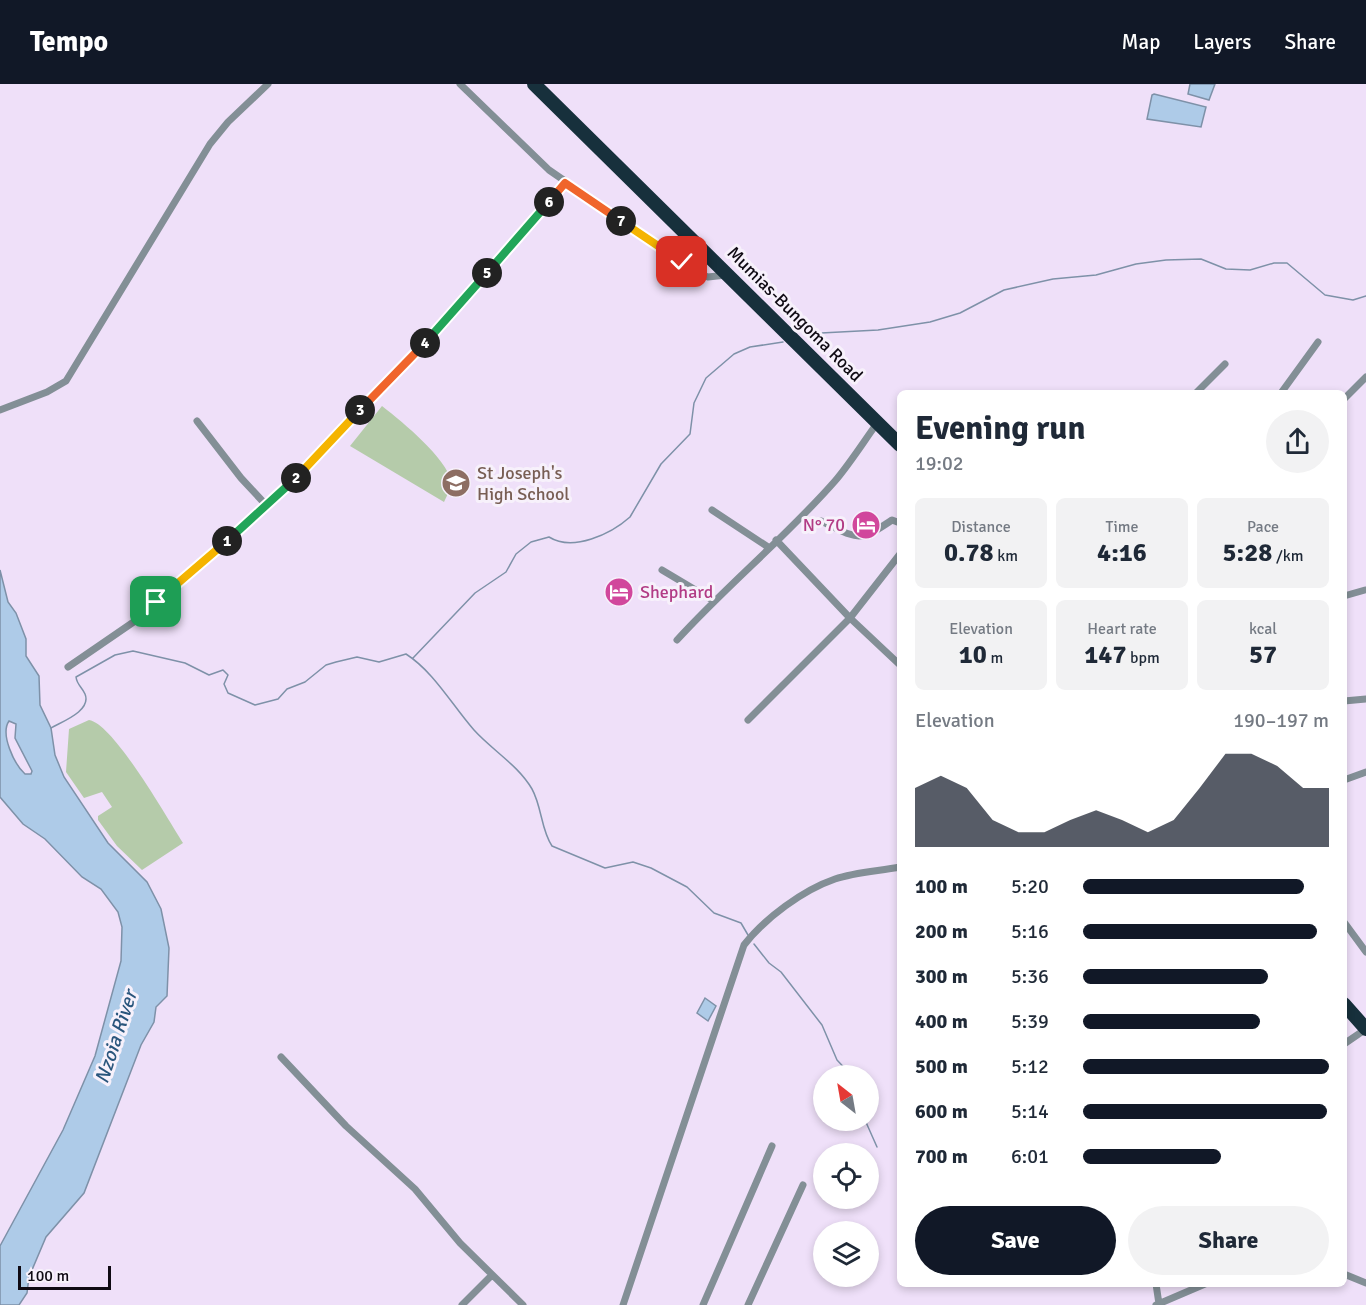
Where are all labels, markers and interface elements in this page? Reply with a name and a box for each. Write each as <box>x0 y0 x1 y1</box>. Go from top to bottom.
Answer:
text: Tempo <box>30 25 108 59</box>
text: Map <box>1122 29 1160 55</box>
text: Layers <box>1193 29 1251 55</box>
text: Share <box>1284 29 1336 55</box>
pin: 6 <box>534 187 564 217</box>
text: 6 <box>545 192 553 212</box>
pin: 7 <box>606 206 636 236</box>
text: 7 <box>617 211 625 231</box>
pin <box>656 236 707 287</box>
street label: Mumias-Bungoma Road <box>723 242 867 386</box>
icon: check <box>665 245 698 278</box>
pin: 5 <box>472 258 502 288</box>
text: 5 <box>483 263 491 283</box>
pin: 4 <box>410 328 440 358</box>
text: 4 <box>421 333 429 353</box>
pin: 3 <box>345 395 375 425</box>
text: 3 <box>356 400 364 420</box>
text: Evening run <box>915 408 1085 449</box>
button: share <box>1266 410 1329 473</box>
text: 19:02 <box>915 451 964 476</box>
place label: St Joseph's High School <box>477 462 570 505</box>
pin: 2 <box>281 463 311 493</box>
school or university icon: St Joseph's High School <box>440 467 472 499</box>
text: 2 <box>292 468 300 488</box>
hotel icon: N° 70 <box>850 509 882 541</box>
place label: N° 70 <box>803 514 845 536</box>
text: Distance <box>951 517 1011 537</box>
text: Time <box>1106 517 1138 537</box>
text: Pace <box>1247 517 1279 537</box>
pin: 1 <box>212 526 242 556</box>
text: 1 <box>223 531 231 551</box>
text: 0.78 <box>944 537 994 569</box>
text: 4:16 <box>1097 537 1147 569</box>
text: 5:28 <box>1223 537 1272 569</box>
text: km <box>994 546 1018 566</box>
text: /km <box>1272 546 1303 566</box>
pin <box>130 576 181 627</box>
hotel icon: Shephard <box>603 576 635 608</box>
place label: Shephard <box>640 581 713 603</box>
icon: arrive <box>139 585 172 618</box>
text: Elevation <box>949 619 1013 639</box>
text: Heart rate <box>1087 619 1157 639</box>
text: kcal <box>1249 619 1277 639</box>
text: 10 <box>959 639 987 671</box>
text: 147 <box>1084 639 1126 671</box>
text: 57 <box>1249 639 1277 671</box>
text: m <box>987 648 1003 668</box>
text: bpm <box>1126 648 1160 668</box>
text: Elevation <box>915 708 995 733</box>
text: 190–197 m <box>1233 708 1329 733</box>
text: 100 m <box>915 874 968 899</box>
text: 5:20 <box>1011 874 1049 899</box>
text: 200 m <box>915 919 968 944</box>
text: 5:16 <box>1011 919 1049 944</box>
text: 300 m <box>915 964 968 989</box>
text: 5:36 <box>1011 964 1049 989</box>
water label: Nzoia River <box>89 985 144 1087</box>
text: 400 m <box>915 1009 968 1034</box>
text: 5:39 <box>1011 1009 1049 1034</box>
text: 500 m <box>915 1054 968 1079</box>
text: 5:12 <box>1011 1054 1049 1079</box>
north arrow <box>813 1065 879 1131</box>
map controls <box>813 1065 879 1287</box>
text: 600 m <box>915 1099 968 1124</box>
text: 5:14 <box>1011 1099 1049 1124</box>
button: locate <box>813 1143 879 1209</box>
text: 700 m <box>915 1144 968 1169</box>
text: 6:01 <box>1011 1144 1049 1169</box>
button: Save <box>915 1206 1116 1275</box>
button: Share <box>1128 1206 1329 1275</box>
button: layers <box>813 1221 879 1287</box>
scale bar <box>18 1263 111 1290</box>
text: 100 m <box>27 1266 69 1286</box>

